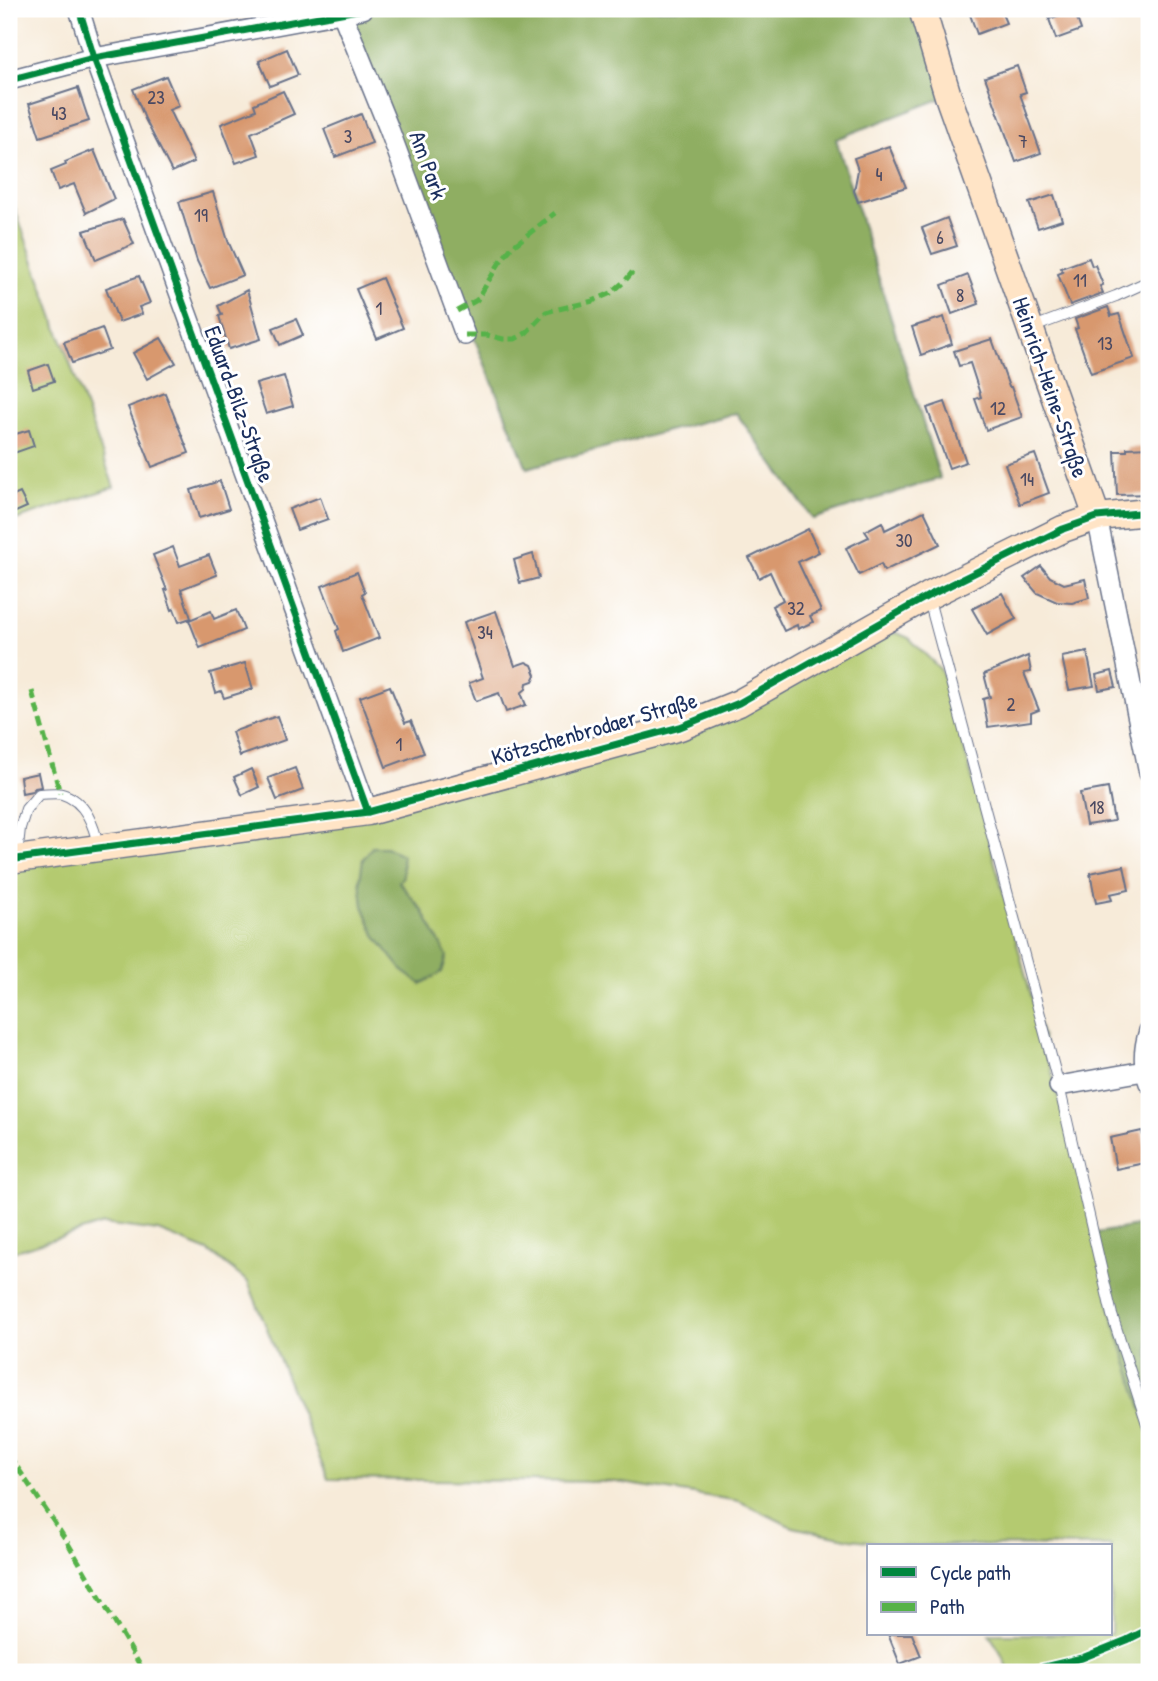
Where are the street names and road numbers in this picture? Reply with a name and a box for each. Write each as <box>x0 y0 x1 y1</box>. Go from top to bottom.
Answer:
street label: Am Park <box>402 127 456 204</box>
street label: Heinrich-Heine-Straße <box>1006 293 1096 481</box>
street label: Eduard-Bilz-Straße <box>197 322 283 486</box>
street label: Kötzschenbrodaer Straße <box>488 684 700 772</box>

